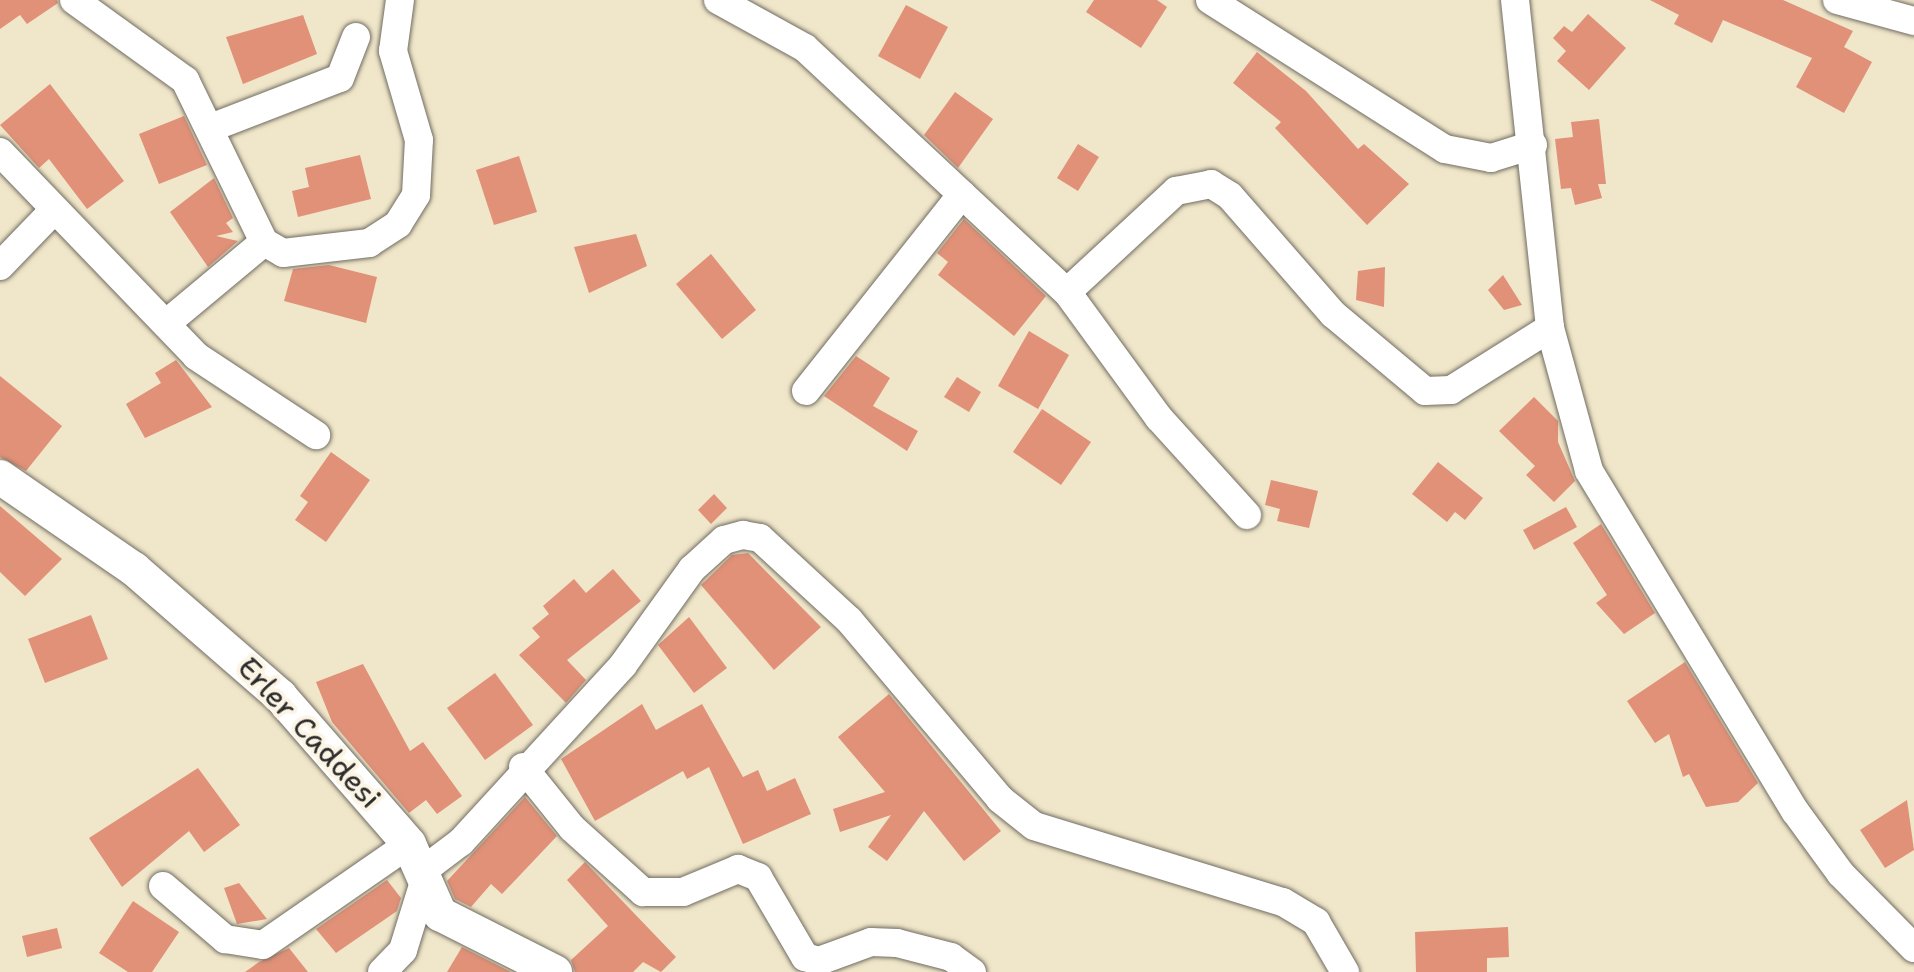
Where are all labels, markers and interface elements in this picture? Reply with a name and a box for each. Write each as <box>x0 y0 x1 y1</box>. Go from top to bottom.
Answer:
street label: Erler Caddesi <box>230 650 388 816</box>

